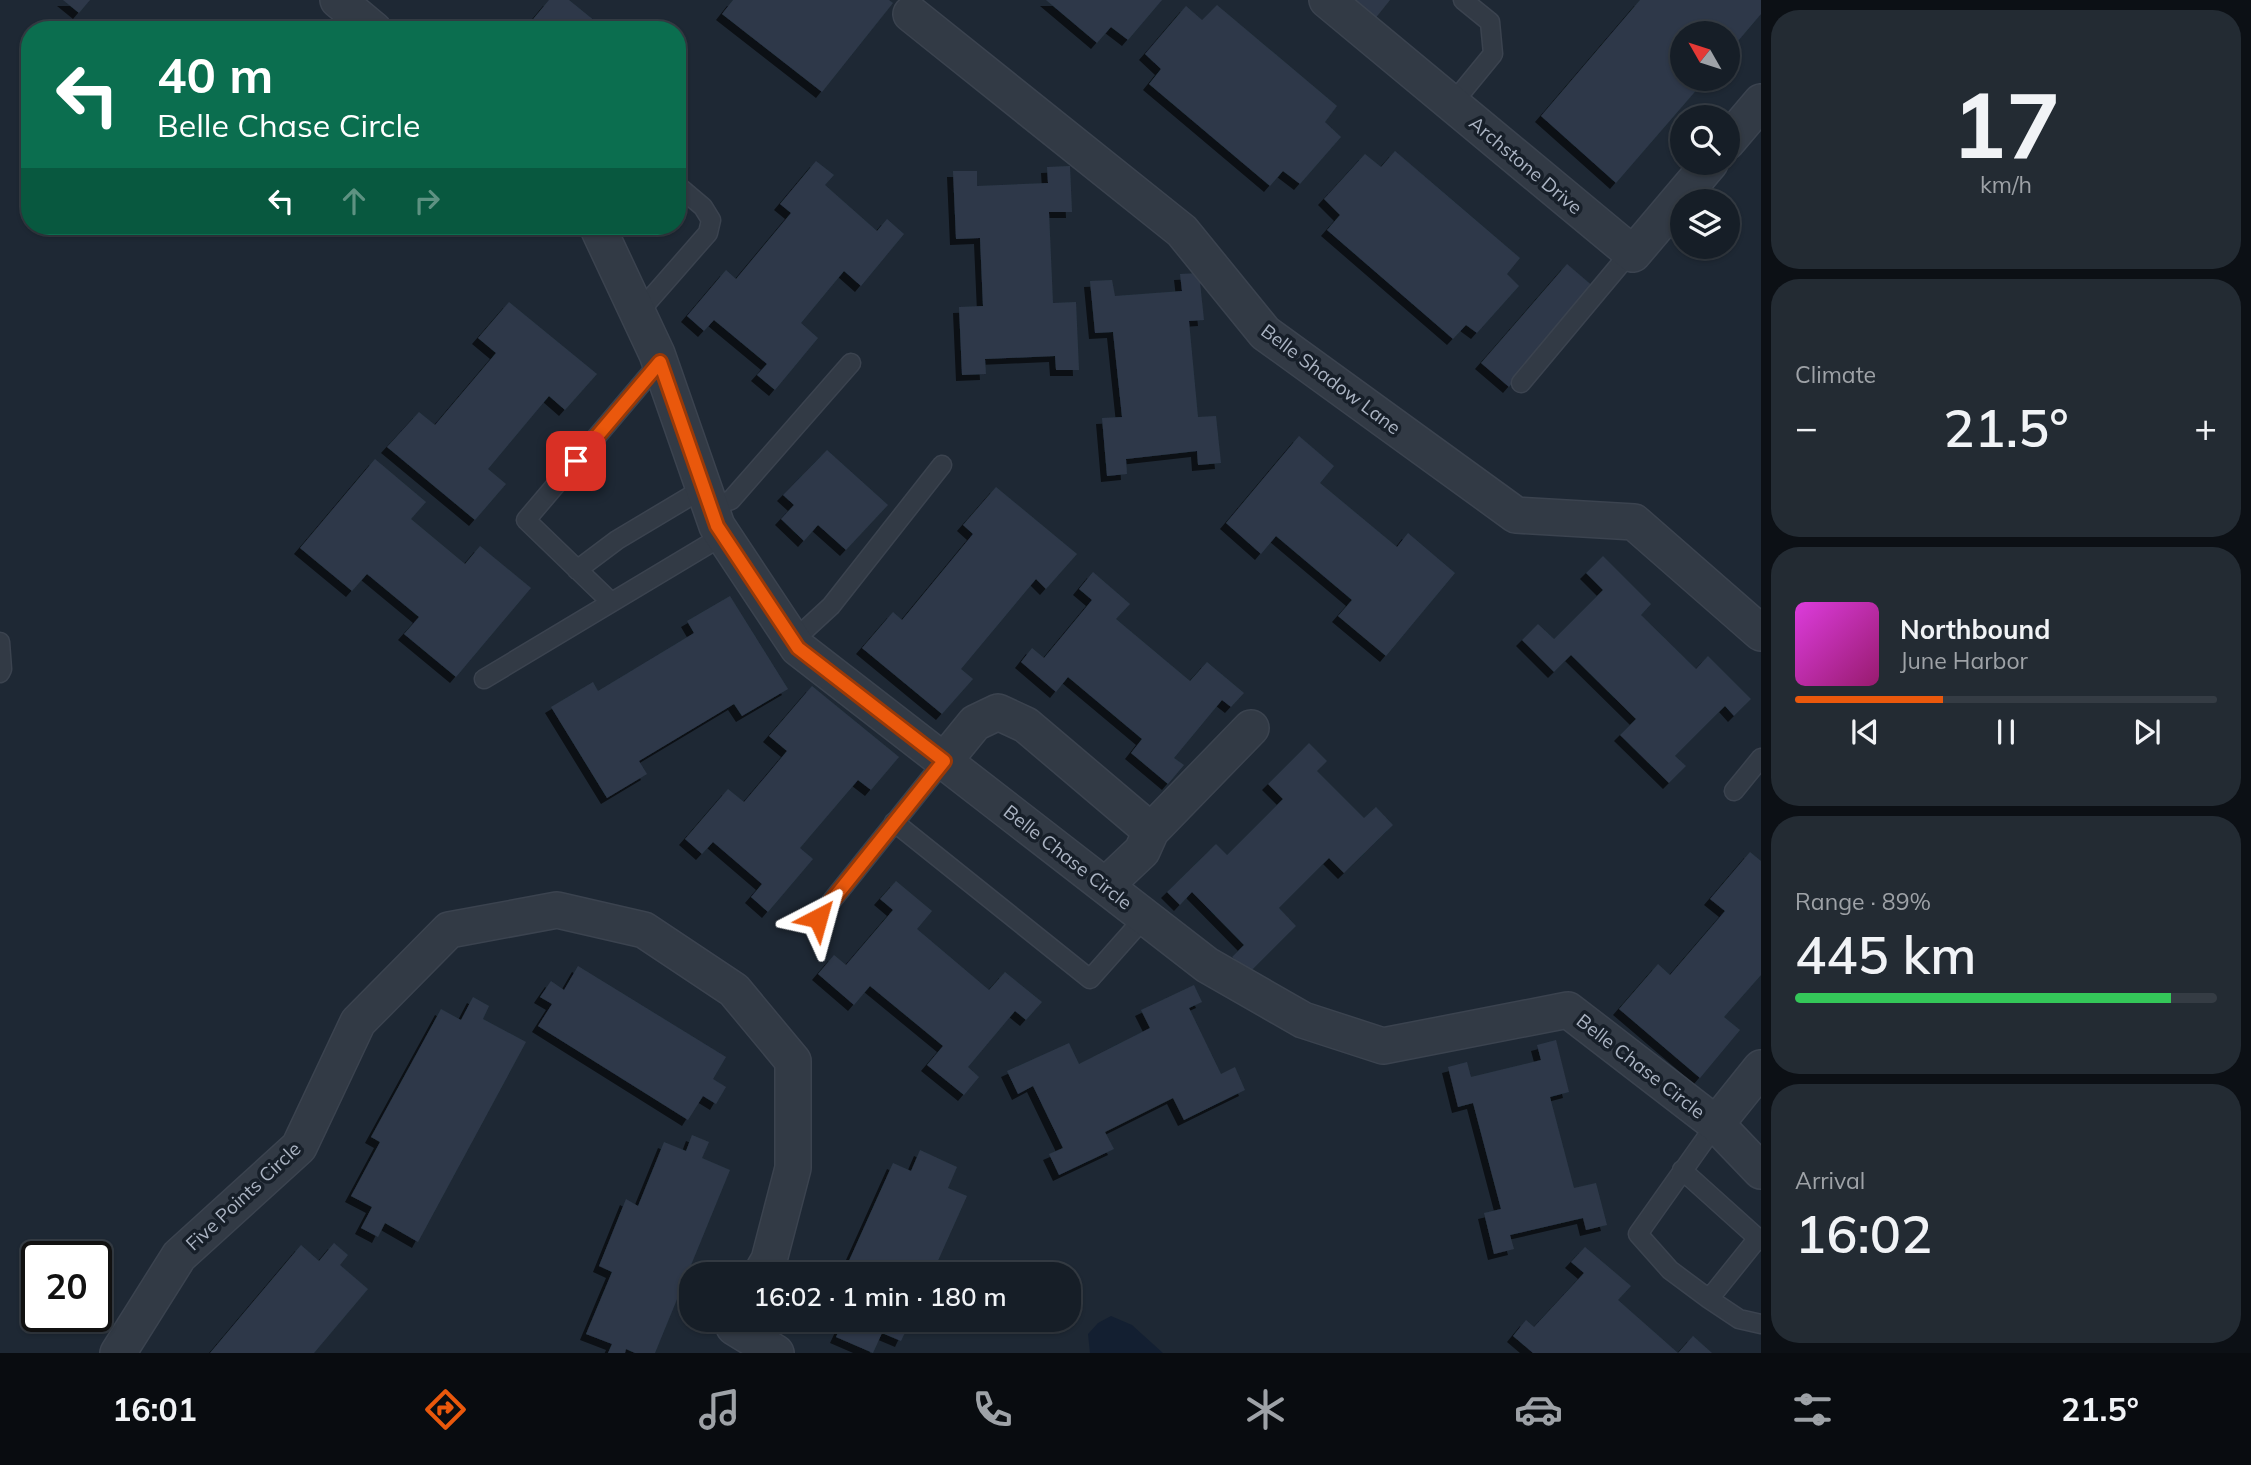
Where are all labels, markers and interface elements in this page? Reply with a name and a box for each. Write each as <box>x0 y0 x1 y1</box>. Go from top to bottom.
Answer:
north arrow <box>1670 21 1740 91</box>
map controls <box>1670 21 1740 259</box>
text: 40 m <box>157 44 273 105</box>
icon: left <box>42 49 133 140</box>
text: 17 <box>1951 67 2061 181</box>
text: Belle Chase Circle <box>157 105 420 145</box>
button: search <box>1670 105 1740 175</box>
street label: Archstone Drive <box>1465 111 1587 219</box>
text: km/h <box>1980 170 2032 199</box>
icon: left <box>262 182 300 220</box>
icon: ahead <box>335 182 373 220</box>
icon: right <box>408 182 446 220</box>
button: layers <box>1670 189 1740 259</box>
street label: Belle Shadow Lane <box>1256 319 1406 439</box>
text: Climate <box>1795 360 1876 389</box>
text: 21.5° <box>1943 395 2069 460</box>
text: − <box>1795 403 1818 451</box>
text: + <box>2194 403 2217 451</box>
pin <box>546 431 606 491</box>
icon: arrive <box>557 442 595 480</box>
text: Northbound <box>1900 613 2050 646</box>
text: June Harbor <box>1900 646 2028 675</box>
icon: previous <box>1846 713 1884 751</box>
icon: pause <box>1987 713 2025 751</box>
icon: next <box>2128 713 2166 751</box>
street label: Belle Chase Circle <box>999 799 1137 915</box>
position arrow <box>781 881 855 955</box>
text: Range · 89% <box>1795 887 1931 916</box>
text: 445 km <box>1795 922 1976 987</box>
street label: Belle Chase Circle <box>1572 1008 1710 1124</box>
street label: Five Points Circle <box>181 1137 305 1255</box>
text: Arrival <box>1795 1166 1865 1195</box>
text: 16:02 <box>1795 1201 1932 1266</box>
speed limit sign: 20 <box>21 1241 112 1332</box>
text: 16:02 · 1 min · 180 m <box>753 1280 1007 1313</box>
icon: directions <box>421 1385 470 1434</box>
icon: music <box>695 1385 744 1434</box>
icon: phone <box>968 1385 1017 1434</box>
icon: climate <box>1241 1385 1290 1434</box>
icon: car <box>1514 1385 1563 1434</box>
icon: filters <box>1788 1385 1837 1434</box>
text: 16:01 <box>112 1389 197 1429</box>
text: 21.5° <box>2061 1389 2139 1429</box>

